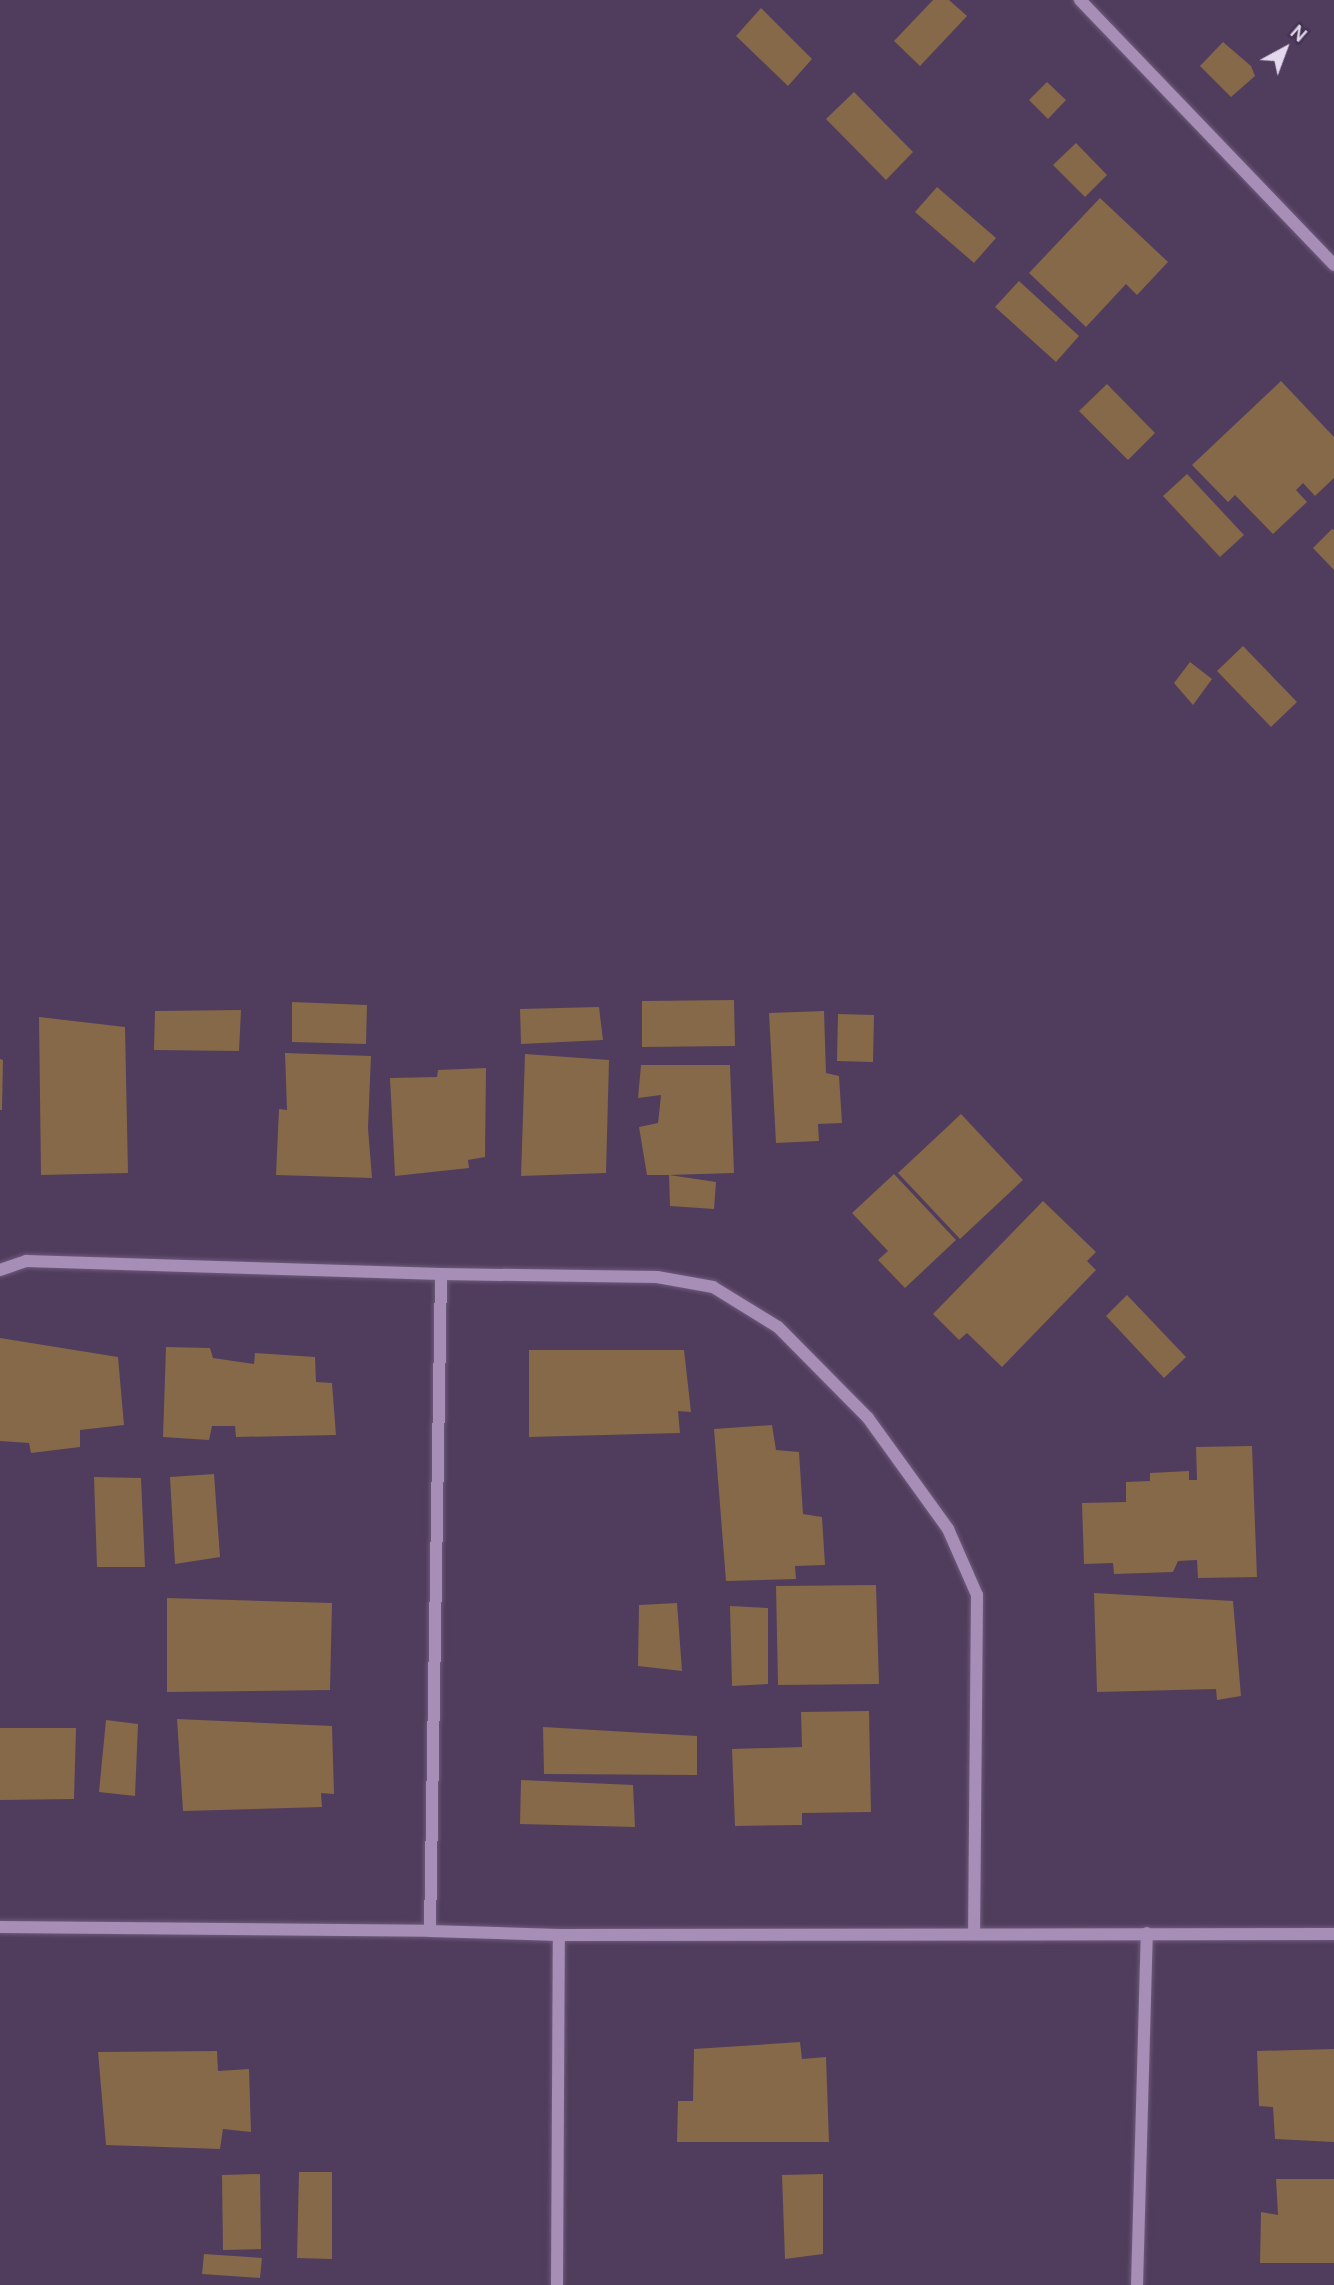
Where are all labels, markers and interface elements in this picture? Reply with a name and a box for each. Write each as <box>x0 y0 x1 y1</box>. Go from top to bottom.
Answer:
north arrow <box>1250 14 1320 84</box>
text: N <box>1285 19 1312 47</box>

